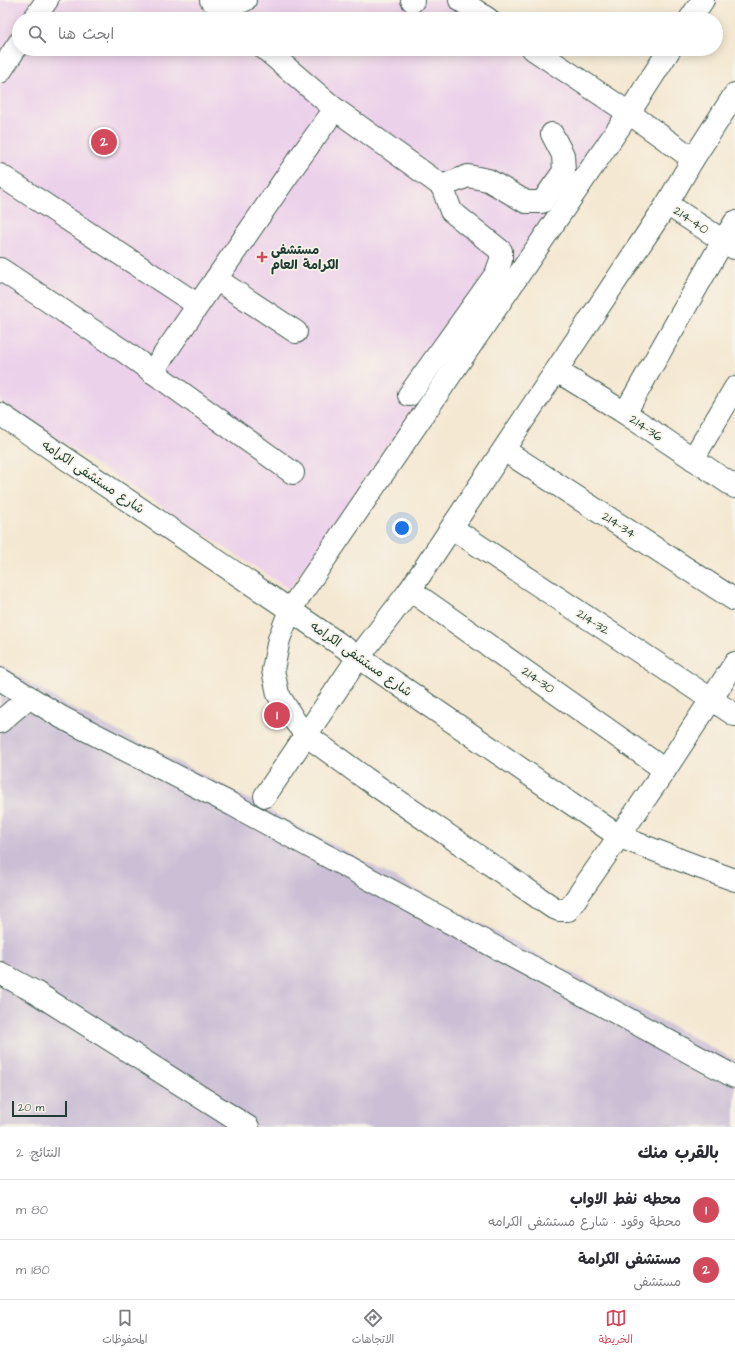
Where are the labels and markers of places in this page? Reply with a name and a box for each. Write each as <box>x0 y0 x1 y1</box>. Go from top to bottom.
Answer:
pin: 2 <box>91 127 117 157</box>
place label: مستشفى الكرامة العام <box>271 241 339 275</box>
marker: مستشفى الكرامة العام <box>256 251 268 263</box>
pin: 1 <box>264 700 290 730</box>

